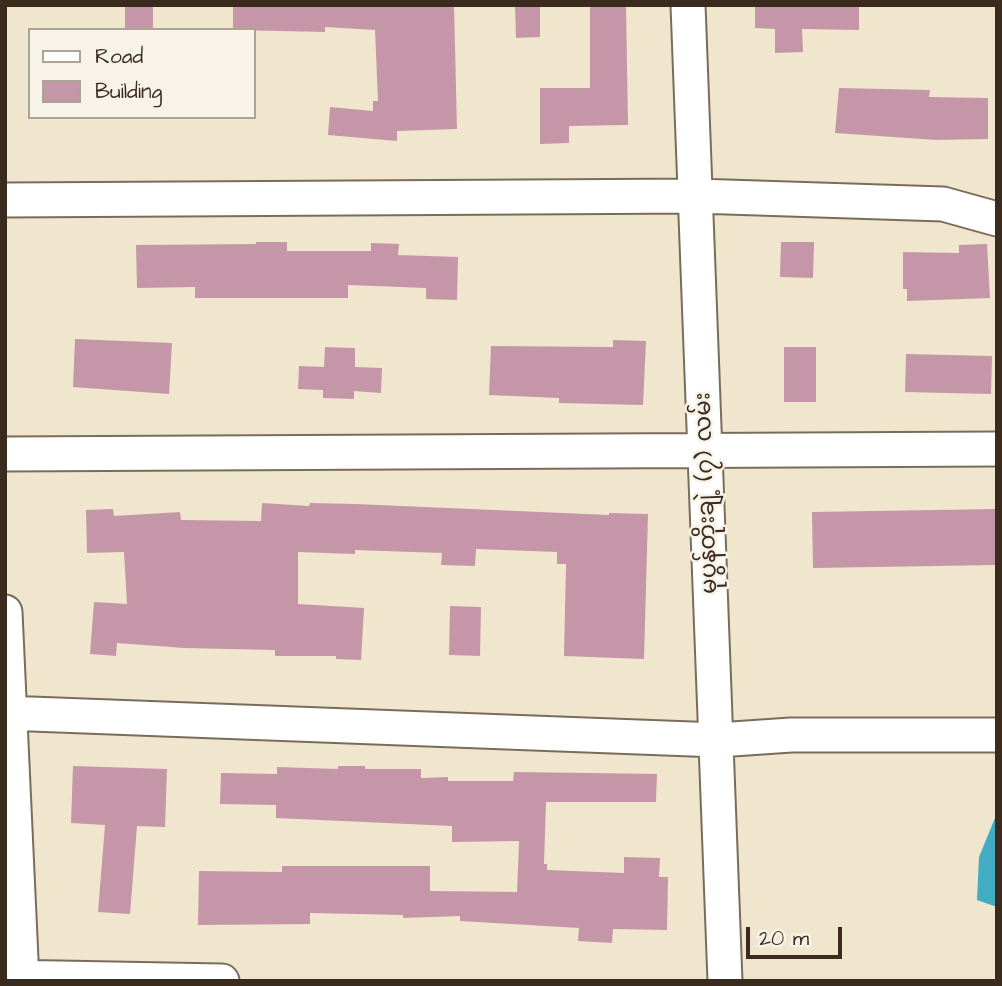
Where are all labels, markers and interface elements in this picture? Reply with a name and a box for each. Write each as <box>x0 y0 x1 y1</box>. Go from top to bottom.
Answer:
legend <box>28 28 256 119</box>
text: Road <box>95 42 143 71</box>
text: Building <box>95 77 162 106</box>
street label: မုပွန်တိုးချဲ့ (၇) လမ်း <box>691 392 725 594</box>
scale bar <box>750 912 846 956</box>
text: 20 m <box>759 924 809 953</box>

